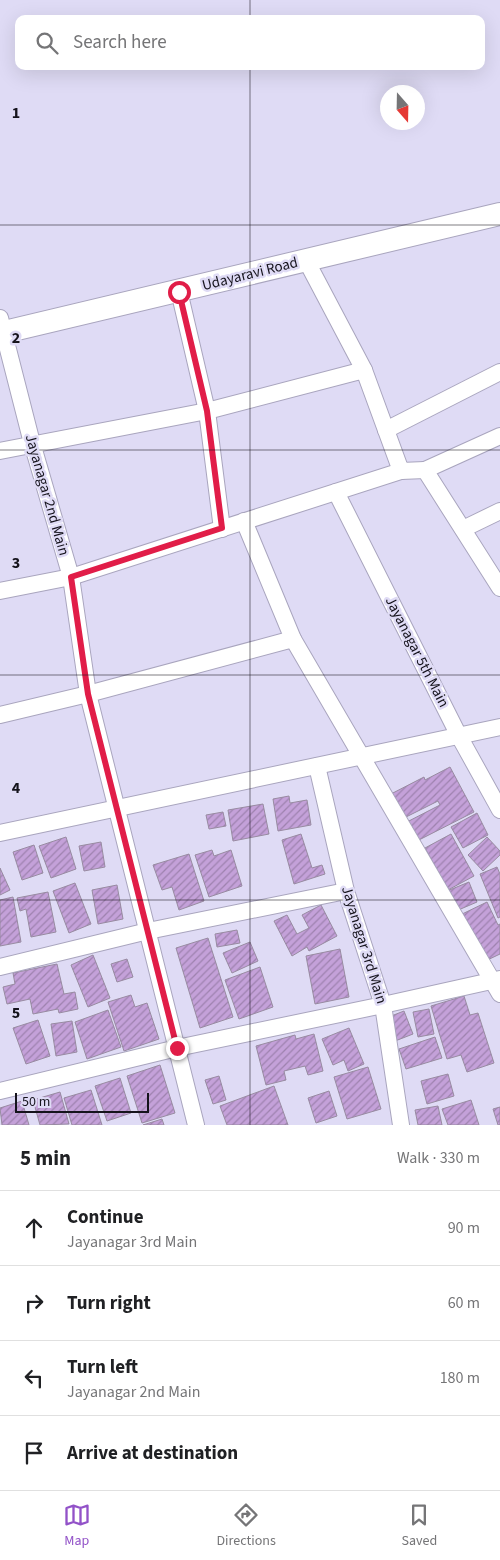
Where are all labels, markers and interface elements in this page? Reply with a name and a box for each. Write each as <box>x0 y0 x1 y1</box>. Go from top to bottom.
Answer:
search box <box>15 15 485 70</box>
icon: search <box>33 29 61 57</box>
text: Search here <box>73 29 167 56</box>
north arrow <box>380 85 425 130</box>
text: 1 <box>12 102 20 124</box>
street label: Udayaravi Road <box>200 252 300 296</box>
route start <box>168 281 191 304</box>
text: 2 <box>12 327 20 349</box>
street label: Jayanagar 2nd Main <box>20 432 74 558</box>
text: 3 <box>12 552 20 574</box>
street label: Jayanagar 5th Main <box>380 593 454 711</box>
text: 4 <box>12 777 21 799</box>
street label: Jayanagar 3rd Main <box>336 884 392 1006</box>
text: 5 <box>12 1002 20 1024</box>
route end <box>166 1037 189 1060</box>
scale bar <box>15 1090 149 1113</box>
text: 50 m <box>22 1092 50 1112</box>
text: 5 min <box>20 1143 71 1173</box>
text: Walk · 330 m <box>397 1147 480 1169</box>
text: Continue <box>67 1204 144 1231</box>
icon: ahead <box>20 1214 48 1242</box>
text: 90 m <box>448 1217 480 1239</box>
text: Jayanagar 3rd Main <box>67 1231 197 1253</box>
icon: right <box>20 1289 48 1317</box>
text: Turn right <box>67 1290 151 1317</box>
text: 60 m <box>448 1292 480 1314</box>
text: Turn left <box>67 1354 138 1381</box>
icon: left <box>20 1364 48 1392</box>
text: 180 m <box>440 1367 480 1389</box>
text: Jayanagar 2nd Main <box>67 1381 201 1403</box>
icon: arrive <box>20 1439 48 1467</box>
text: Arrive at destination <box>67 1440 238 1467</box>
tab: Map <box>63 1501 91 1551</box>
tab: Directions <box>217 1501 276 1551</box>
tab: Saved <box>401 1501 437 1551</box>

